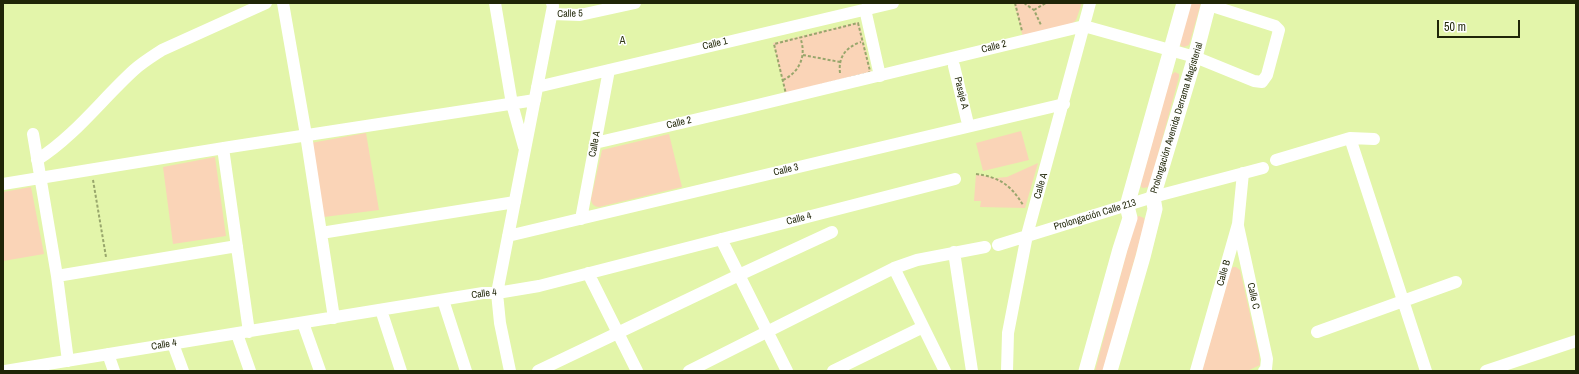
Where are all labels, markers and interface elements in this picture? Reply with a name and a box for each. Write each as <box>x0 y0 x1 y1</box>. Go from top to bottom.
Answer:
street label: Calle 5 <box>557 8 583 20</box>
scale bar <box>1439 12 1522 38</box>
text: 50 m <box>1444 19 1466 35</box>
district label: A <box>619 34 627 48</box>
street label: Calle 1 <box>701 35 729 53</box>
street label: Calle 2 <box>980 38 1008 56</box>
street label: Prolongación Avenida Derrama Magisterial <box>1148 41 1206 195</box>
street label: Pasaje A <box>951 76 971 110</box>
street label: Calle 2 <box>665 114 693 132</box>
street label: Calle A <box>587 130 603 158</box>
street label: Calle 3 <box>772 161 800 179</box>
street label: Calle A <box>1032 172 1050 200</box>
street label: Prolongación Calle 213 <box>1052 197 1138 233</box>
street label: Calle 4 <box>785 210 813 228</box>
street label: Calle B <box>1215 259 1233 287</box>
street label: Calle C <box>1244 282 1262 310</box>
street label: Calle 4 <box>471 286 497 302</box>
street label: Calle 4 <box>150 337 178 353</box>

